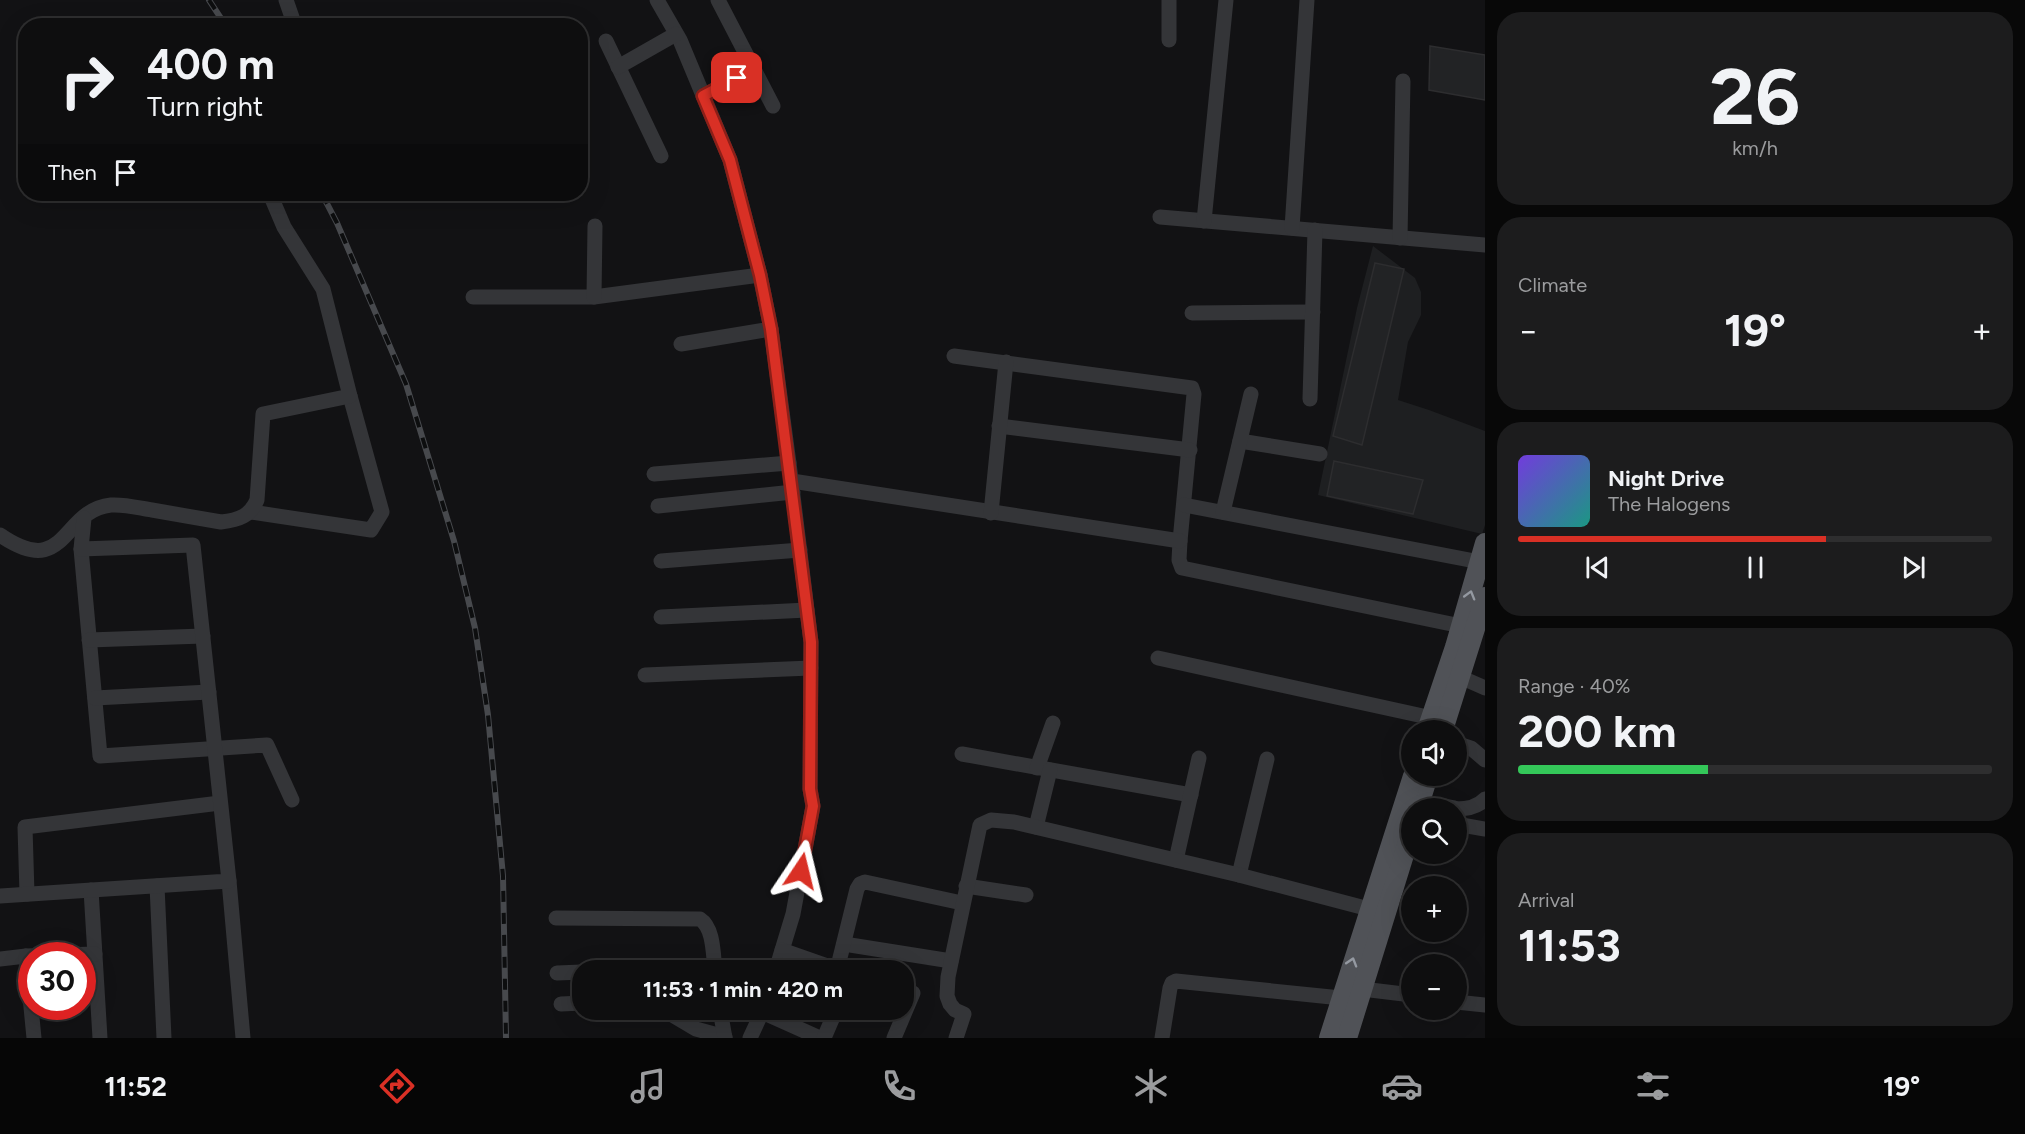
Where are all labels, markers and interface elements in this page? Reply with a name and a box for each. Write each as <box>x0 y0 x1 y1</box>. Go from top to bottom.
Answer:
text: 400 m <box>147 39 275 90</box>
icon: right <box>48 42 126 120</box>
text: 26 <box>1710 50 1800 144</box>
pin <box>711 52 762 103</box>
icon: arrive <box>720 61 753 94</box>
text: Turn right <box>147 90 263 123</box>
text: km/h <box>1732 136 1778 160</box>
icon: arrive <box>109 156 142 189</box>
text: Then <box>48 159 97 186</box>
text: Climate <box>1518 273 1587 297</box>
text: 19° <box>1724 303 1786 357</box>
text: − <box>1518 311 1539 350</box>
text: + <box>1971 311 1992 350</box>
text: Night Drive <box>1608 465 1724 492</box>
text: The Halogens <box>1608 492 1730 516</box>
icon: previous <box>1581 551 1614 584</box>
icon: pause <box>1739 551 1772 584</box>
icon: next <box>1897 551 1930 584</box>
one-way arrow <box>1463 590 1475 600</box>
text: Range · 40% <box>1518 674 1630 698</box>
text: 200 km <box>1518 704 1677 758</box>
map controls <box>1401 720 1467 1020</box>
button: sound <box>1401 720 1467 786</box>
button: search <box>1401 798 1467 864</box>
position arrow <box>769 839 833 903</box>
button: + <box>1401 876 1467 942</box>
text: Arrival <box>1518 888 1574 912</box>
text: 11:53 <box>1518 918 1621 972</box>
speed limit sign: 30 <box>18 942 96 1020</box>
button: − <box>1401 954 1467 1020</box>
one-way arrow <box>1345 957 1357 968</box>
text: 11:53 · 1 min · 420 m <box>643 976 843 1003</box>
icon: directions <box>376 1065 418 1107</box>
icon: music <box>627 1065 669 1107</box>
icon: phone <box>878 1065 920 1107</box>
icon: climate <box>1130 1065 1172 1107</box>
icon: car <box>1381 1065 1423 1107</box>
icon: filters <box>1632 1065 1674 1107</box>
text: 11:52 <box>105 1070 167 1103</box>
text: 19° <box>1883 1070 1920 1103</box>

